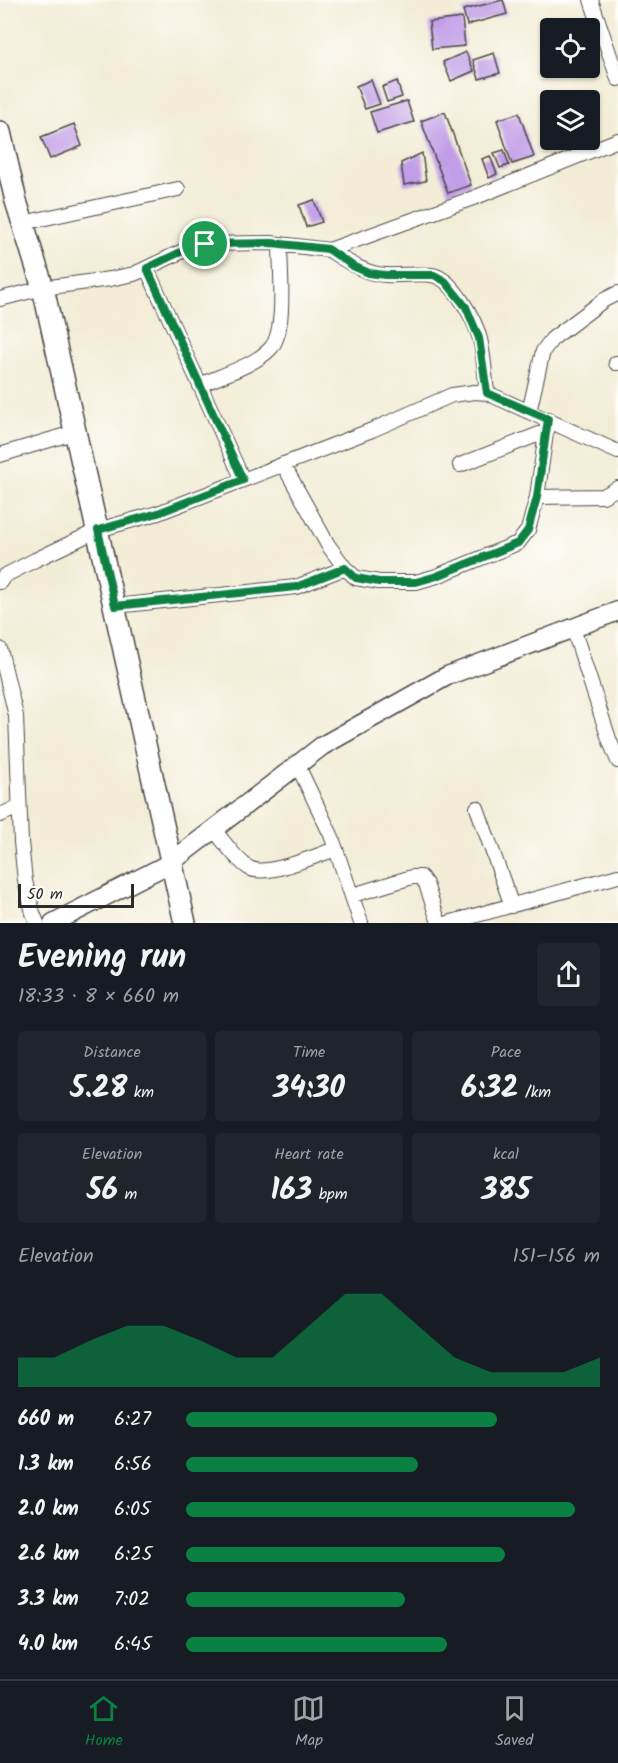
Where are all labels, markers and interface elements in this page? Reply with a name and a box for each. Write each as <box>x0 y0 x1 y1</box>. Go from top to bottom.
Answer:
map controls <box>540 18 600 150</box>
button: locate <box>540 18 600 78</box>
button: layers <box>540 90 600 150</box>
pin <box>179 218 230 269</box>
icon: arrive <box>188 227 221 260</box>
scale bar <box>18 881 134 908</box>
text: 50 m <box>27 882 63 907</box>
text: Evening run <box>18 932 186 985</box>
button: share <box>537 943 600 1006</box>
text: 18:33 · 8 × 660 m <box>18 981 179 1013</box>
text: Distance <box>83 1040 141 1065</box>
text: Time <box>293 1040 325 1065</box>
text: Pace <box>491 1040 521 1065</box>
text: 5.28 <box>70 1065 127 1113</box>
text: 34:30 <box>273 1065 345 1113</box>
text: 6:32 <box>461 1065 519 1113</box>
text: km <box>127 1080 154 1105</box>
text: /km <box>519 1080 551 1105</box>
text: Elevation <box>82 1142 142 1167</box>
text: Heart rate <box>274 1142 344 1167</box>
text: kcal <box>493 1142 519 1167</box>
text: 56 <box>87 1167 118 1215</box>
text: 163 <box>271 1167 312 1215</box>
text: 385 <box>481 1167 531 1215</box>
text: m <box>118 1182 137 1207</box>
text: bpm <box>312 1182 347 1207</box>
text: Elevation <box>18 1241 94 1273</box>
text: 151–156 m <box>512 1241 600 1273</box>
text: 660 m <box>18 1404 74 1436</box>
text: 6:27 <box>114 1404 151 1436</box>
text: 1.3 km <box>18 1449 74 1481</box>
text: 6:56 <box>114 1449 152 1481</box>
text: 2.0 km <box>18 1494 79 1526</box>
text: 6:05 <box>114 1494 151 1526</box>
text: 2.6 km <box>18 1539 79 1571</box>
text: 6:25 <box>114 1539 152 1571</box>
text: 3.3 km <box>18 1584 79 1616</box>
text: 7:02 <box>114 1584 150 1616</box>
text: 4.0 km <box>18 1629 78 1661</box>
text: 6:45 <box>114 1629 152 1661</box>
tab: Home <box>85 1692 123 1753</box>
tab: Map <box>292 1692 325 1753</box>
tab: Saved <box>495 1692 533 1753</box>

